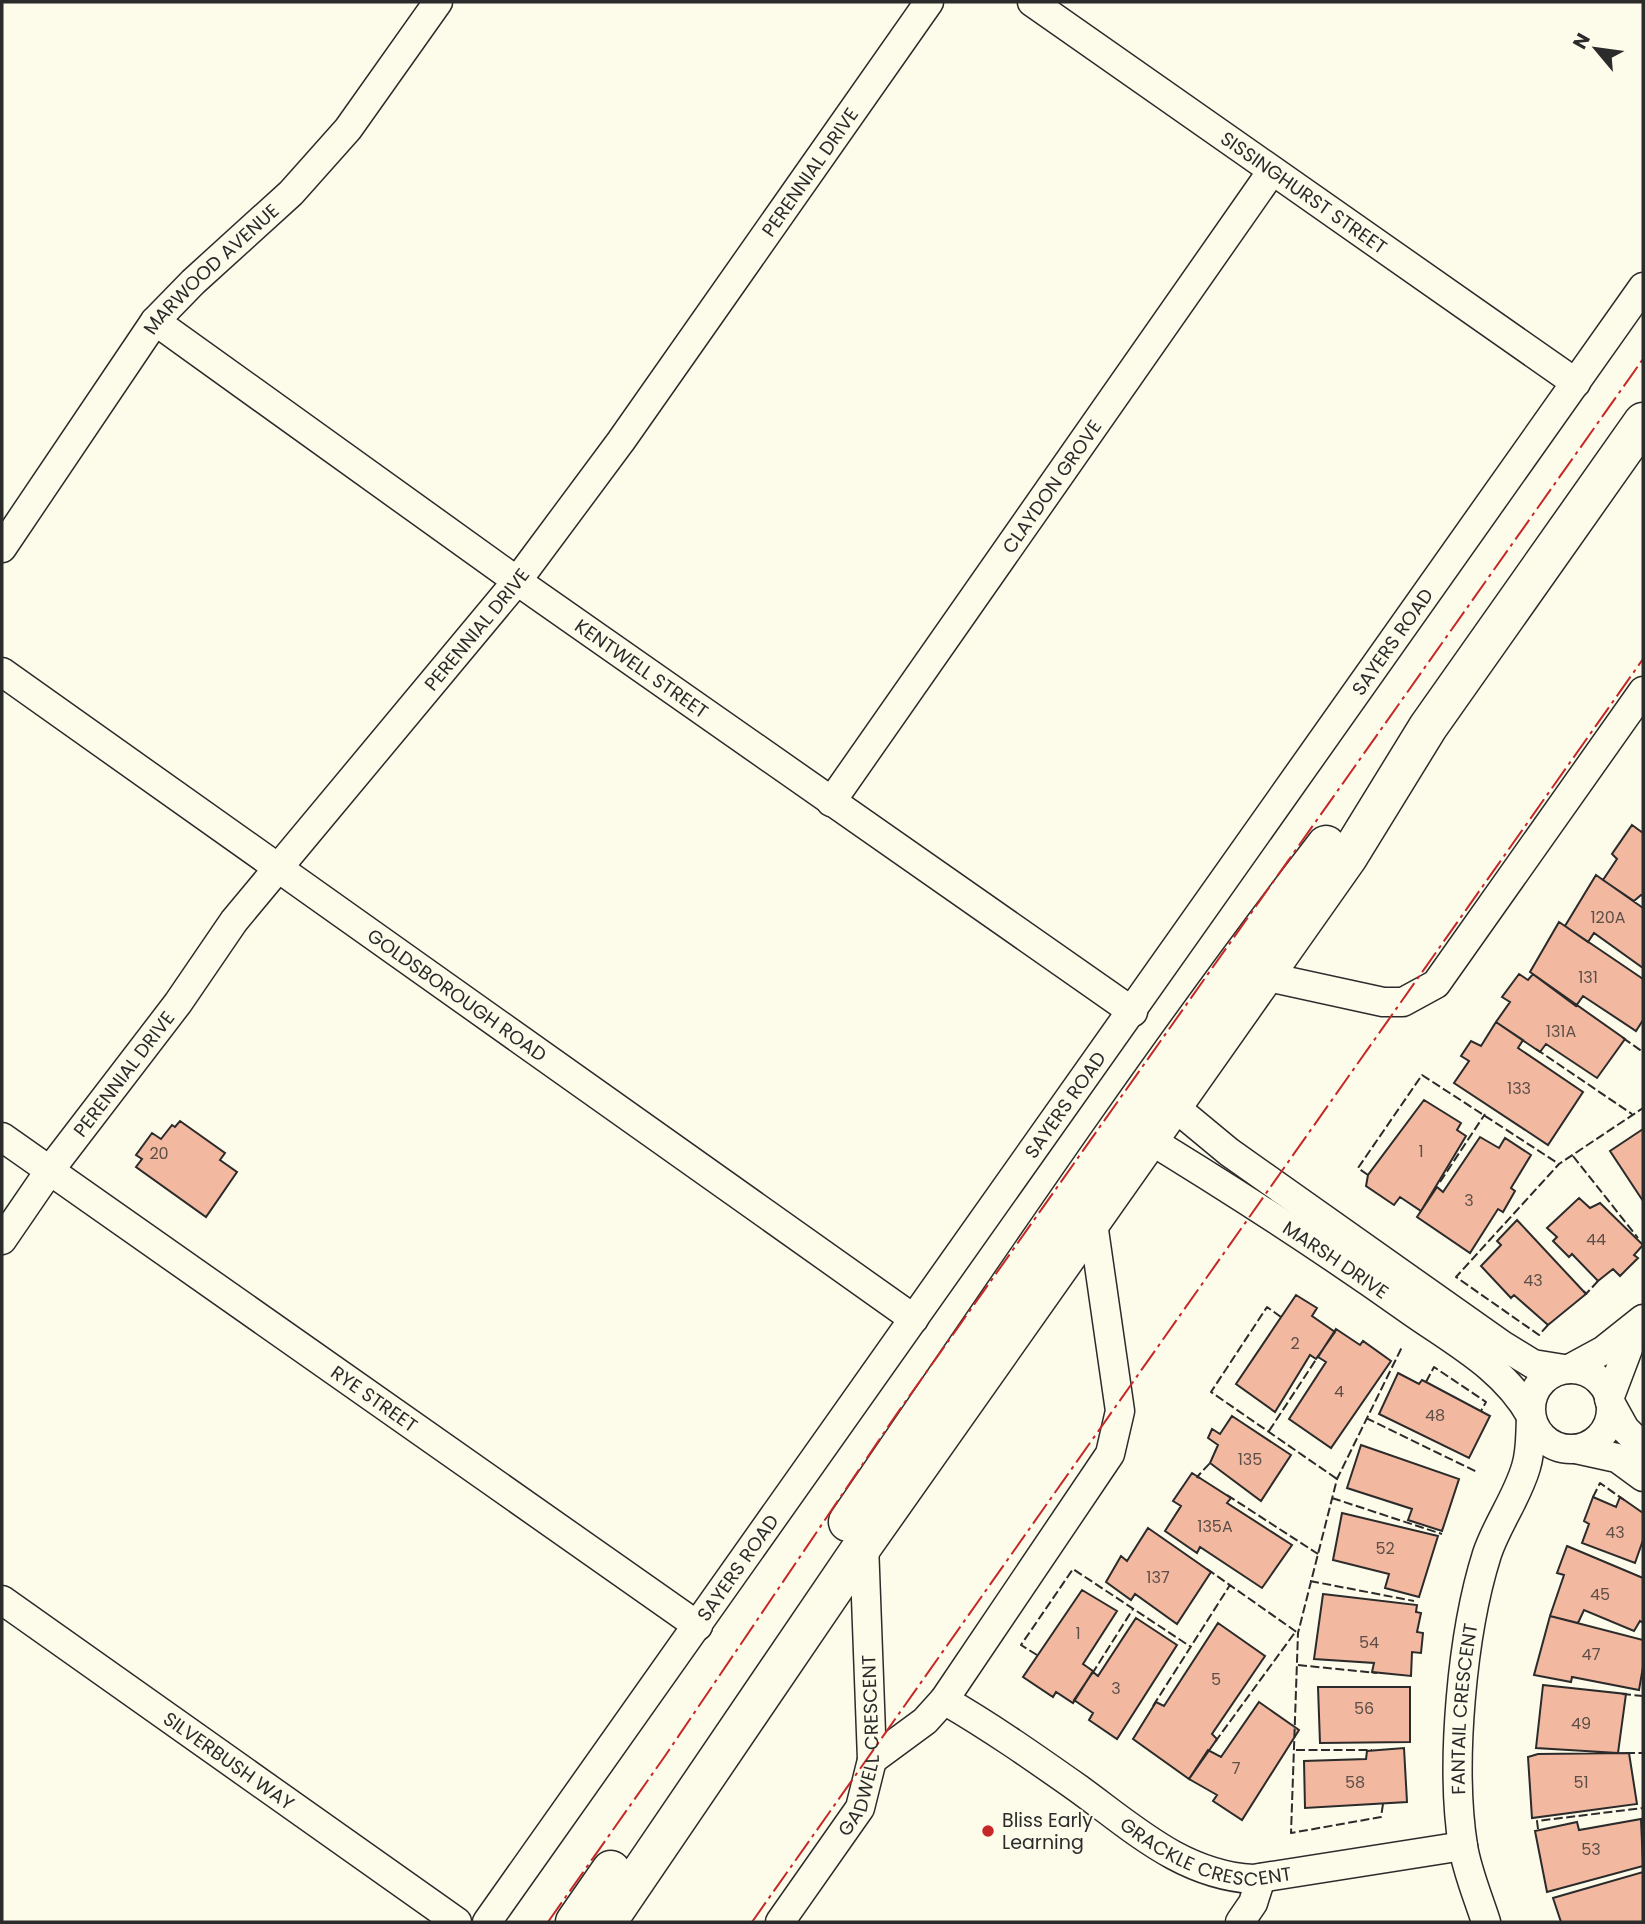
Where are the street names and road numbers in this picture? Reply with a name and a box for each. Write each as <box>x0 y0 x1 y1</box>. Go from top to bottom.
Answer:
street label: PERENNIAL DRIVE <box>755 102 865 242</box>
street label: SISSINGHURST STREET <box>1215 125 1392 261</box>
street label: MARWOOD AVENUE <box>137 198 285 340</box>
street label: CLAYDON GROVE <box>996 414 1108 559</box>
street label: PERENNIAL DRIVE <box>418 563 536 697</box>
street label: SAYERS ROAD <box>1345 583 1440 701</box>
street label: KENTWELL STREET <box>569 613 714 725</box>
street label: GOLDSBOROUGH ROAD <box>362 922 552 1068</box>
street label: PERENNIAL DRIVE <box>67 1006 181 1143</box>
street label: SAYERS ROAD <box>1018 1046 1113 1164</box>
street label: MARSH DRIVE <box>1277 1214 1394 1305</box>
street label: RYE STREET <box>325 1359 423 1439</box>
street label: SAYERS ROAD <box>691 1509 785 1627</box>
street label: FANTAIL CRESCENT <box>1445 1621 1484 1795</box>
street label: GADWELL CRESCENT <box>831 1654 886 1842</box>
street label: SILVERBUSH WAY <box>158 1705 300 1817</box>
street label: GRACKLE CRESCENT <box>1114 1811 1294 1893</box>

